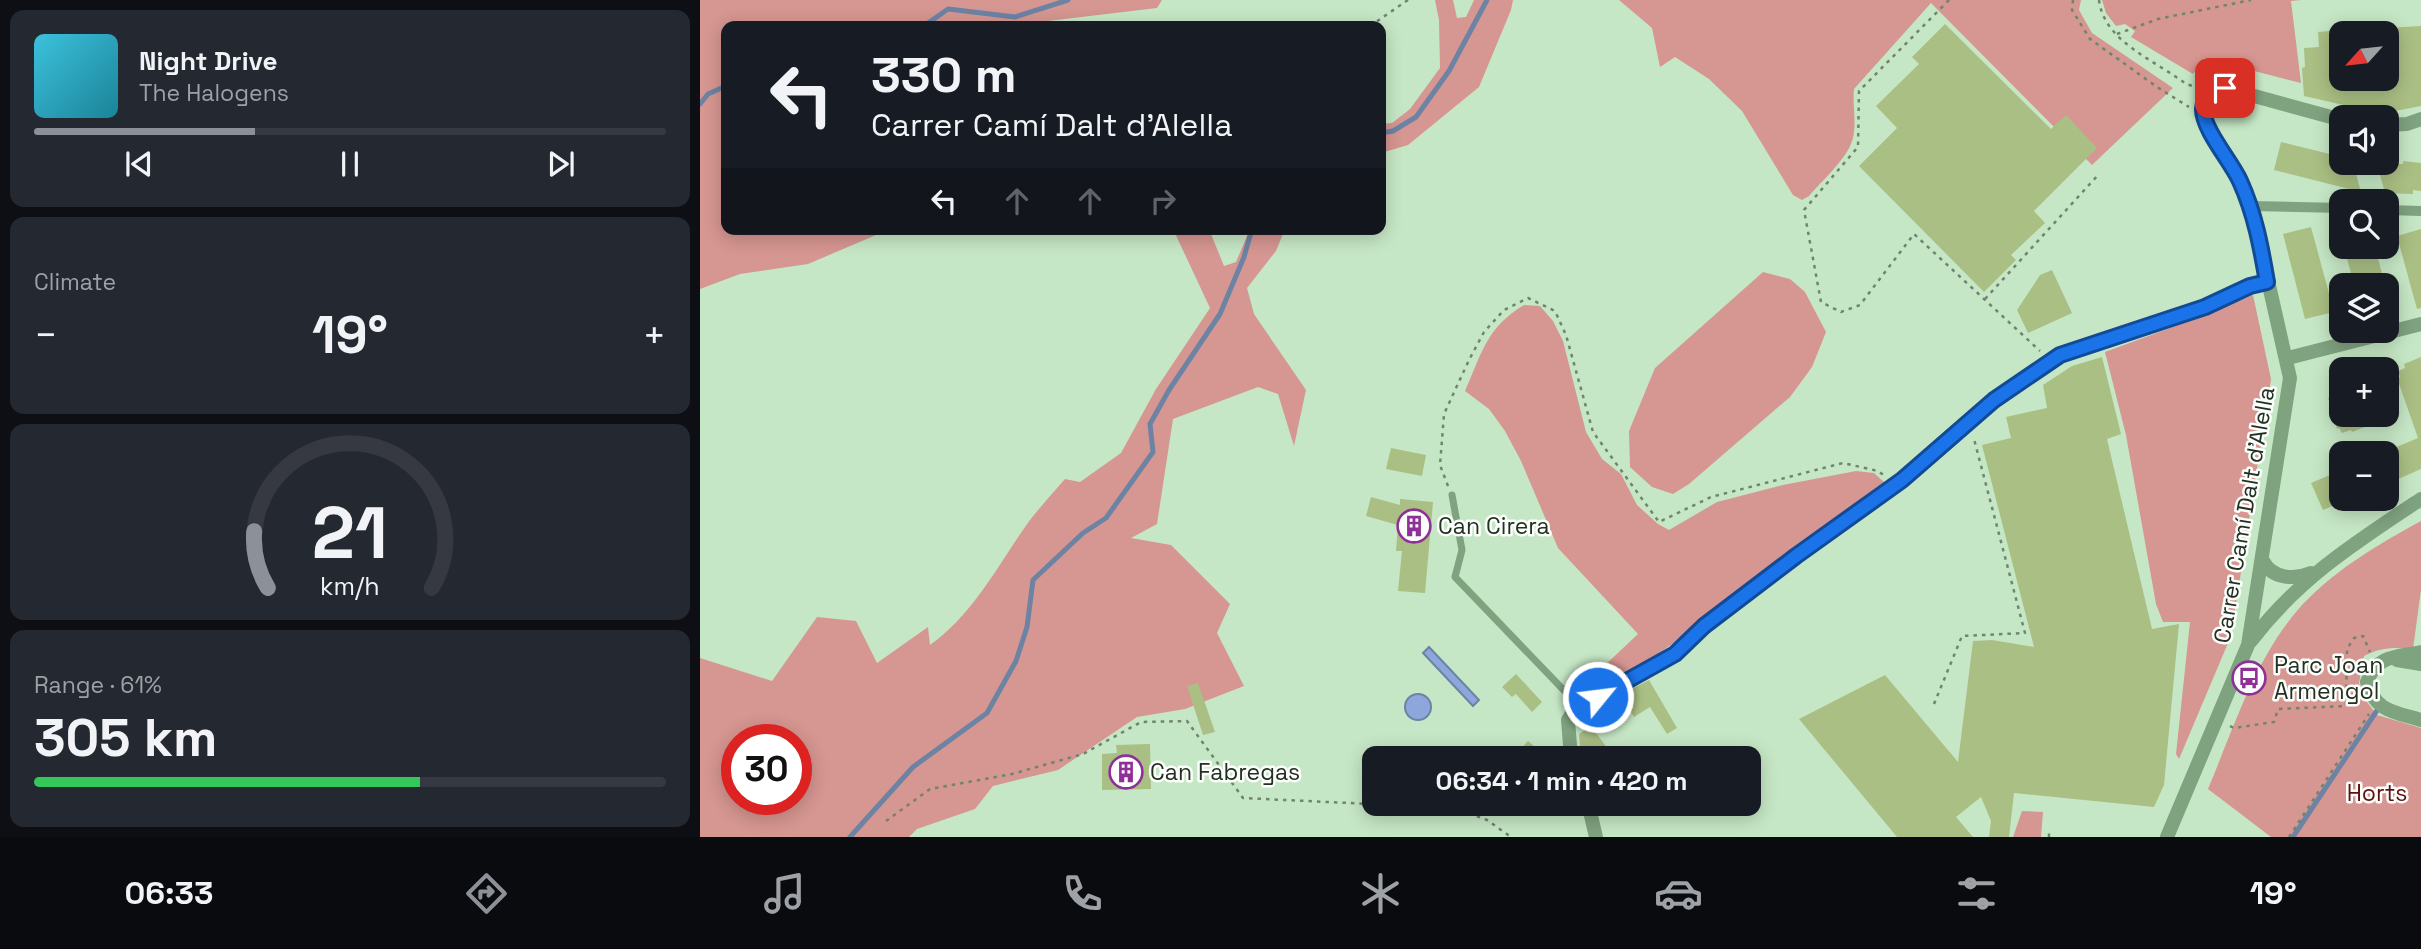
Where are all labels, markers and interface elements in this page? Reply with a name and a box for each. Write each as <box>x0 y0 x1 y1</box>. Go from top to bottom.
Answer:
north arrow <box>2329 21 2399 91</box>
map controls <box>2329 21 2399 511</box>
text: Night Drive <box>139 44 277 78</box>
text: 330 m <box>871 44 1017 106</box>
icon: left <box>756 49 847 140</box>
pin <box>2195 58 2255 118</box>
icon: arrive <box>2206 69 2244 107</box>
text: The Halogens <box>139 78 289 108</box>
text: Carrer Camí Dalt d'Alella <box>871 105 1233 145</box>
button: sound <box>2329 105 2399 175</box>
icon: previous <box>120 145 158 183</box>
icon: pause <box>331 145 369 183</box>
icon: next <box>542 145 580 183</box>
icon: left <box>925 182 963 220</box>
icon: ahead <box>998 182 1036 220</box>
icon: ahead <box>1071 182 1109 220</box>
icon: right <box>1144 182 1182 220</box>
button: search <box>2329 189 2399 259</box>
text: Climate <box>34 267 116 297</box>
button: layers <box>2329 273 2399 343</box>
text: 19° <box>312 302 388 368</box>
text: − <box>34 311 58 359</box>
text: + <box>642 311 666 359</box>
button: + <box>2329 357 2399 427</box>
street label: Carrer Camí Dalt d'Alella <box>2207 384 2281 646</box>
button: − <box>2329 441 2399 511</box>
text: 21 <box>312 486 388 579</box>
building icon: Can Cirera <box>1395 507 1433 545</box>
place label: Can Cirera <box>1438 511 1550 541</box>
text: km/h <box>320 570 380 602</box>
place label: Parc Joan Armengol <box>2274 650 2383 706</box>
bus stop icon: Parc Joan Armengol <box>2230 659 2268 697</box>
position arrow <box>1561 660 1635 734</box>
text: Range · 61% <box>34 670 162 700</box>
text: 305 km <box>34 705 217 771</box>
speed limit sign: 30 <box>721 724 812 815</box>
building icon: Can Fabregas <box>1107 753 1145 791</box>
place label: Can Fabregas <box>1150 757 1300 787</box>
text: 06:34 · 1 min · 420 m <box>1436 764 1687 798</box>
park label: Horts <box>2347 778 2407 808</box>
icon: directions <box>462 869 511 918</box>
icon: music <box>760 869 809 918</box>
icon: phone <box>1058 869 1107 918</box>
icon: climate <box>1356 869 1405 918</box>
icon: car <box>1654 869 1703 918</box>
icon: filters <box>1952 869 2001 918</box>
text: 06:33 <box>124 873 213 913</box>
text: 19° <box>2250 873 2297 913</box>

